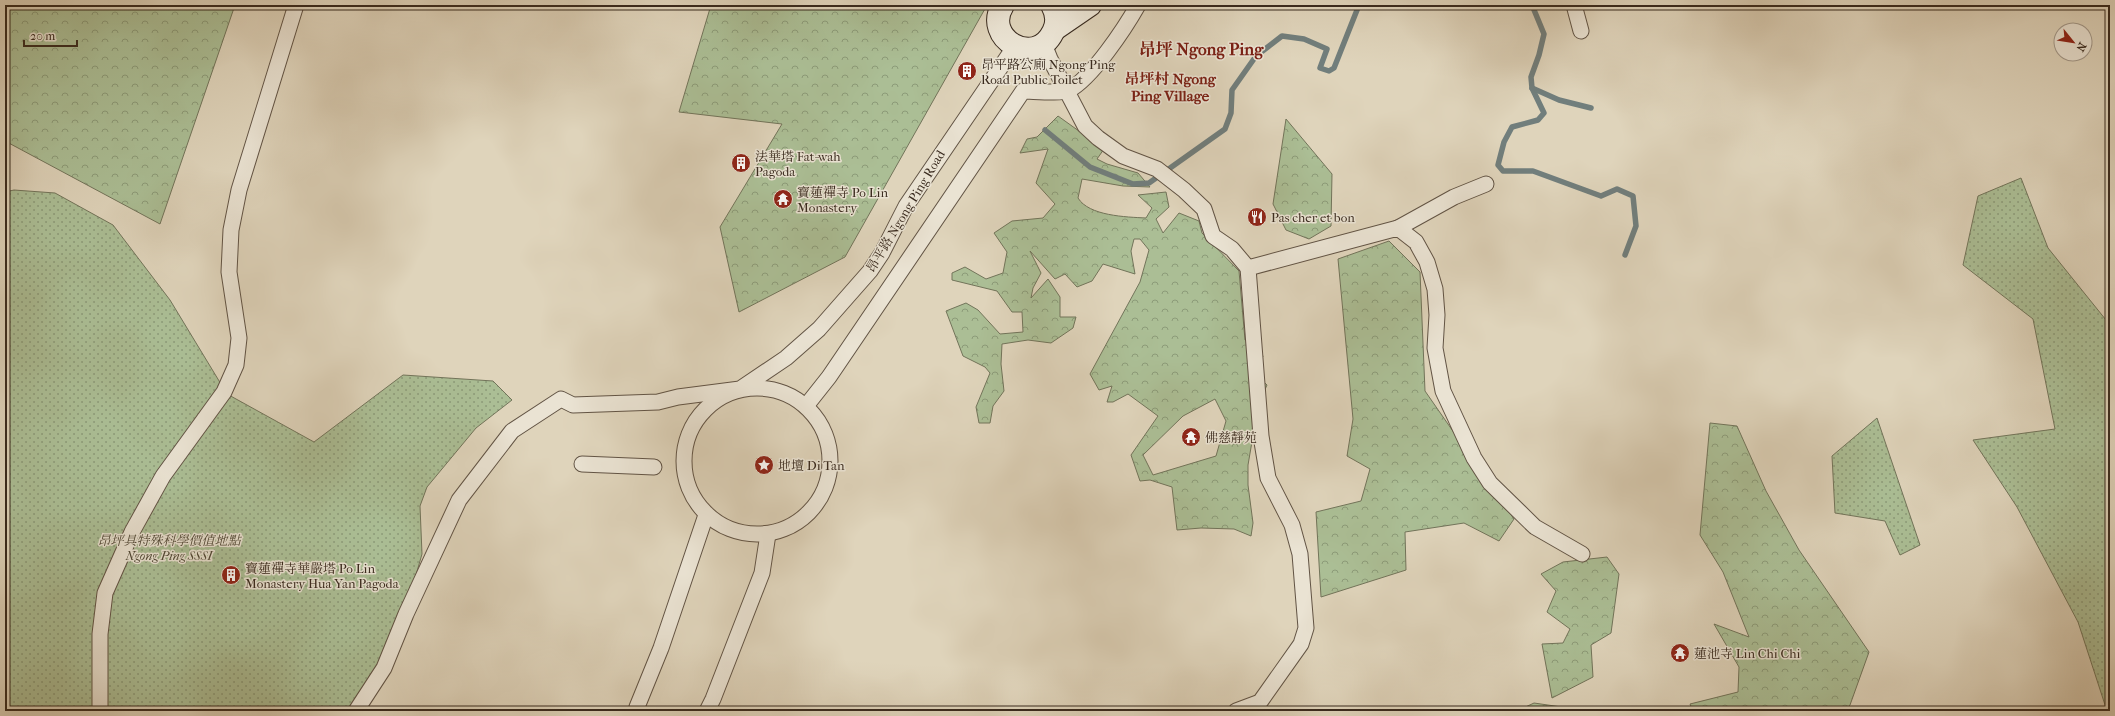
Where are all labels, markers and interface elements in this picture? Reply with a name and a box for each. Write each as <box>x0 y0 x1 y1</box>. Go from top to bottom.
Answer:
scale bar <box>24 22 77 48</box>
north arrow <box>2053 22 2093 62</box>
text: 20 m <box>30 29 55 43</box>
district label: 昂坪 Ngong Ping <box>1139 39 1264 60</box>
text: N <box>2073 40 2089 54</box>
place label: 昂平路公廁 Ngong Ping Road Public Toilet <box>981 57 1116 87</box>
building icon: 昂平路公廁 Ngong Ping Road Public Toilet <box>956 60 978 82</box>
district label: 昂坪村 Ngong Ping Village <box>1124 70 1217 105</box>
street label: 昂平路 Ngong Ping Road <box>863 147 948 275</box>
place label: 法華塔 Fat-wah Pagoda <box>755 149 841 179</box>
building icon: 法華塔 Fat-wah Pagoda <box>730 152 752 174</box>
place label: 寶蓮禪寺 Po Lin Monastery <box>797 185 888 215</box>
temple icon: 寶蓮禪寺 Po Lin Monastery <box>772 188 794 210</box>
restaurant icon: Pas cher et bon <box>1246 206 1268 228</box>
place label: Pas cher et bon <box>1271 210 1355 225</box>
temple icon: 佛慈靜苑 <box>1180 426 1202 448</box>
place label: 佛慈靜苑 <box>1205 430 1257 445</box>
place icon: 地壇 Di Tan <box>753 454 775 476</box>
place label: 地壇 Di Tan <box>778 458 845 473</box>
park label: 昂坪具特殊科學價值地點 Ngong Ping SSSI <box>97 533 242 563</box>
place label: 寶蓮禪寺華嚴塔 Po Lin Monastery Hua Yan Pagoda <box>245 561 400 591</box>
building icon: 寶蓮禪寺華嚴塔 Po Lin Monastery Hua Yan Pagoda <box>220 564 242 586</box>
temple icon: 蓮池寺 Lin Chi Chi <box>1669 642 1691 664</box>
place label: 蓮池寺 Lin Chi Chi <box>1694 646 1801 661</box>

